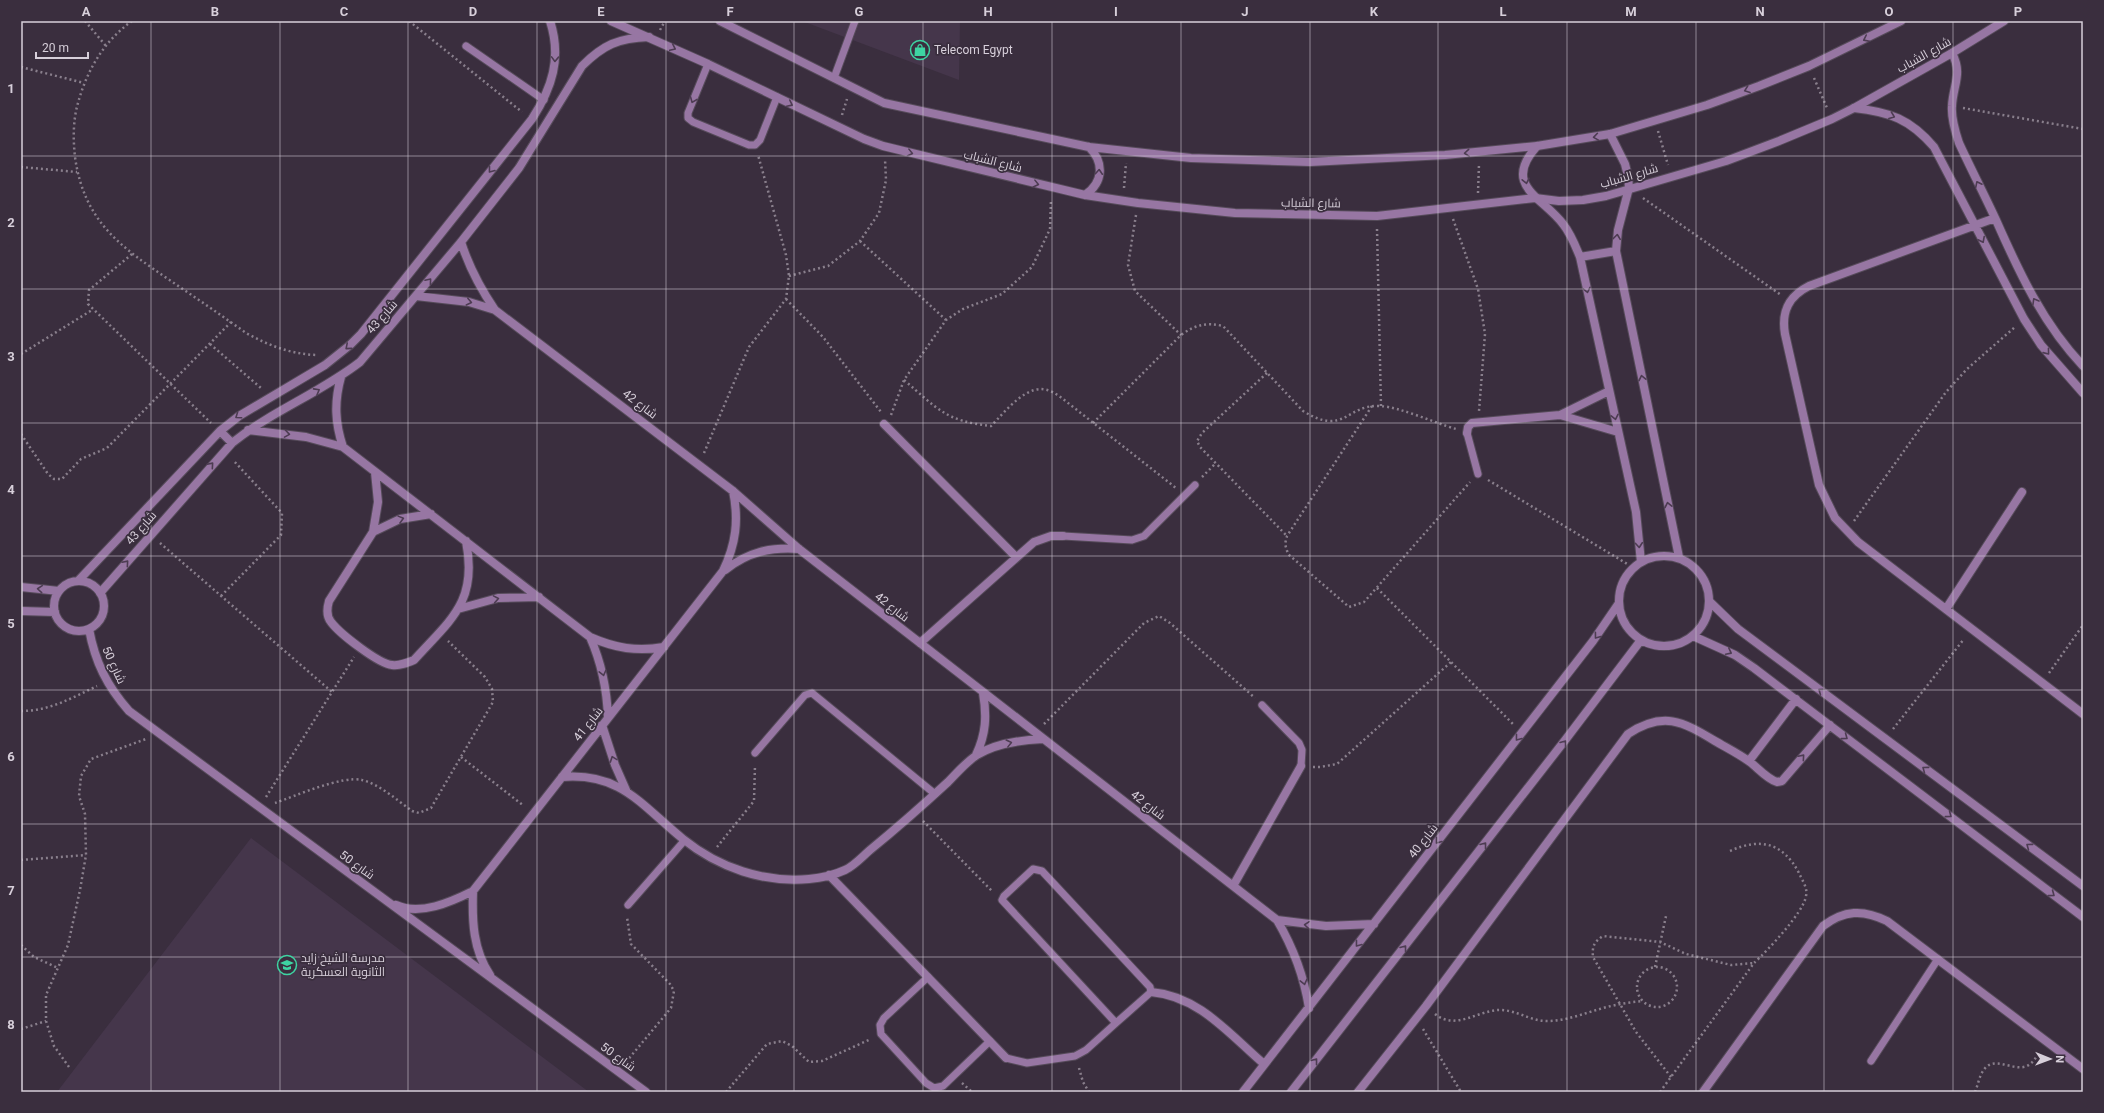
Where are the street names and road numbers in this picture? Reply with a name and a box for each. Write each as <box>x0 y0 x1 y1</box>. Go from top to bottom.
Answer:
street label: شارع الشباب <box>1895 34 1954 76</box>
street label: شارع الشباب <box>962 147 1024 176</box>
street label: شارع الشباب <box>1598 161 1660 192</box>
street label: شارع الشباب <box>1281 195 1341 212</box>
street label: شارع 43 <box>364 297 401 337</box>
street label: شارع 42 <box>619 386 660 422</box>
street label: شارع 43 <box>123 508 160 548</box>
street label: شارع 42 <box>871 589 912 626</box>
street label: شارع 50 <box>98 644 129 686</box>
street label: شارع 41 <box>570 704 607 745</box>
street label: شارع 42 <box>1127 787 1168 824</box>
street label: شارع 40 <box>1405 821 1442 862</box>
street label: شارع 50 <box>336 848 377 883</box>
street label: شارع 50 <box>597 1040 638 1075</box>

